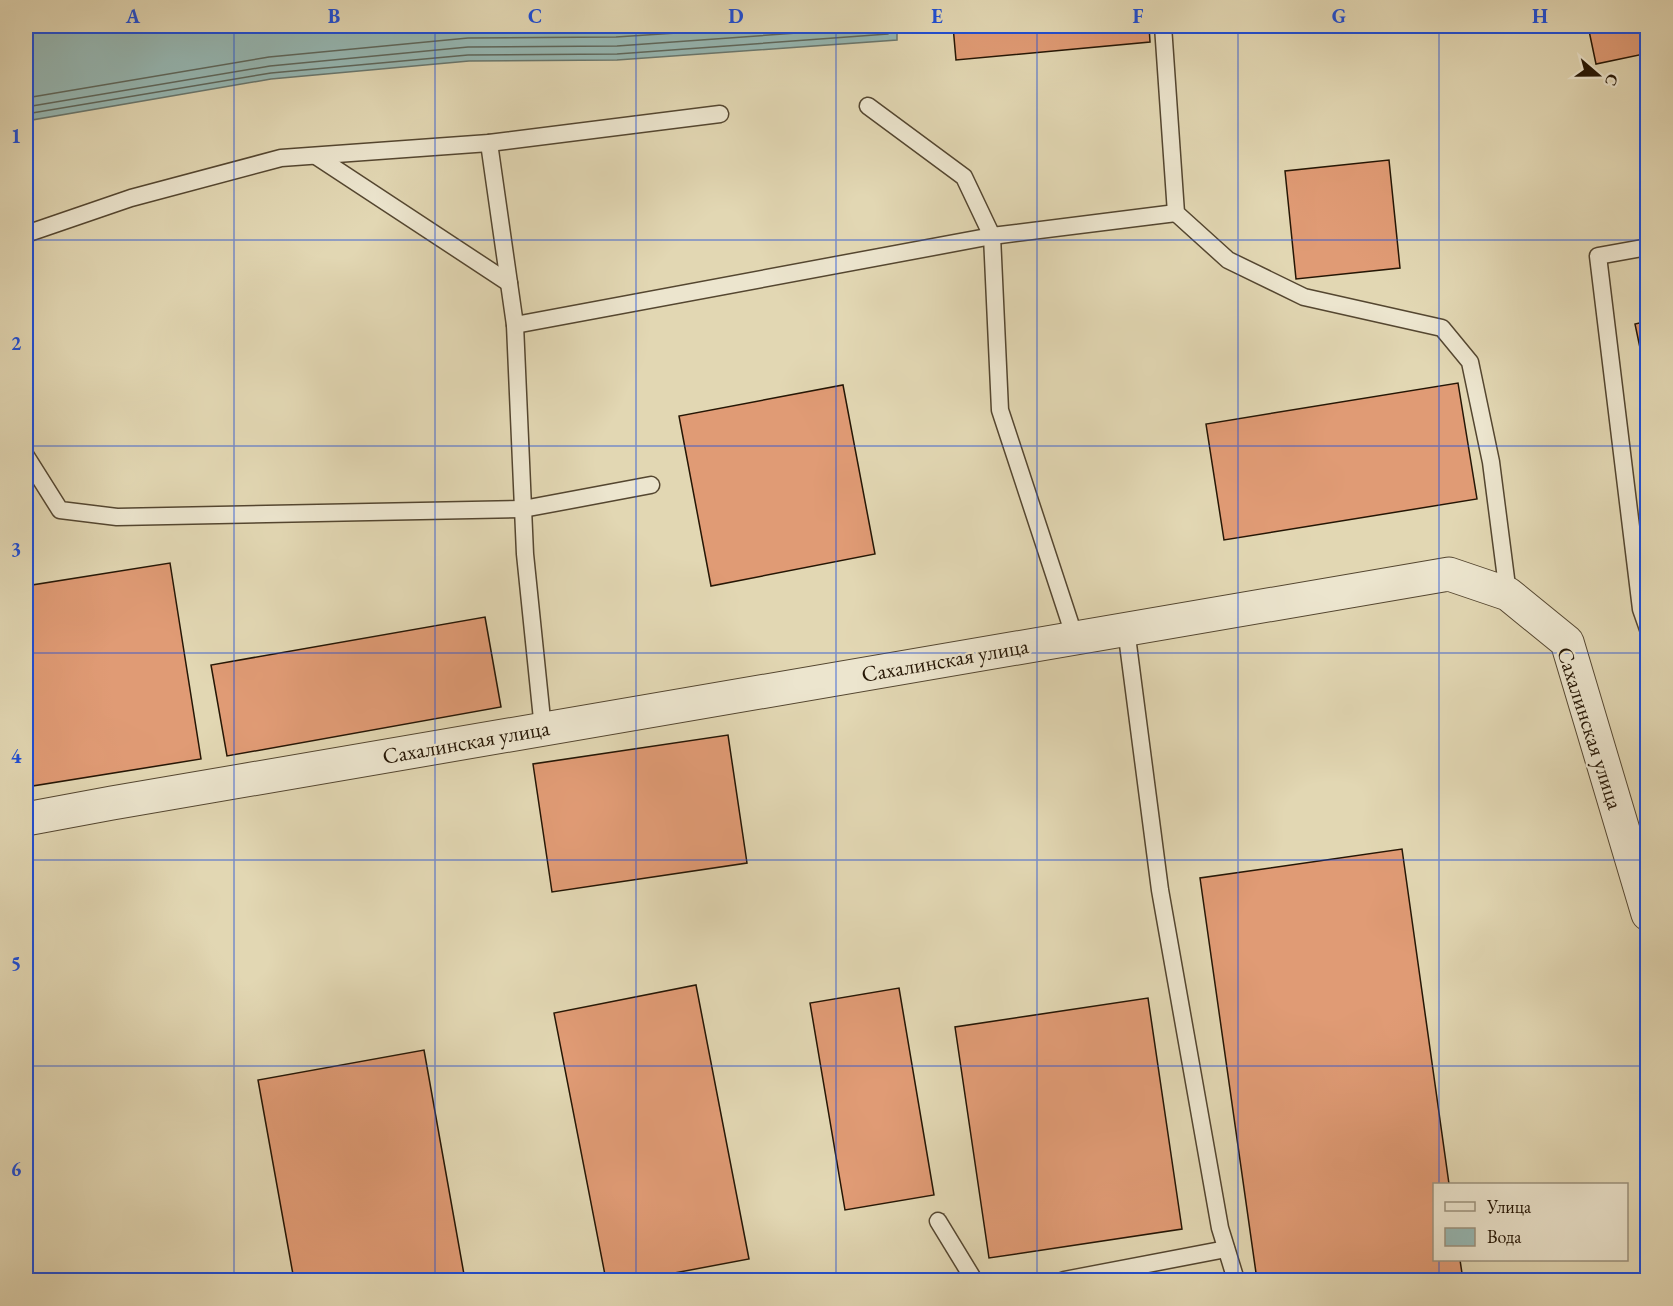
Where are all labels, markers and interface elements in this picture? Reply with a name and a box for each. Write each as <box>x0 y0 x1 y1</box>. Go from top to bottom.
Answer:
text: A <box>125 3 141 29</box>
text: B <box>328 3 340 29</box>
text: C <box>528 3 542 29</box>
text: D <box>728 3 744 29</box>
text: E <box>931 3 943 29</box>
text: F <box>1133 3 1144 29</box>
text: G <box>1332 3 1346 29</box>
text: H <box>1532 3 1548 29</box>
north arrow <box>1568 45 1628 105</box>
text: С <box>1600 71 1623 89</box>
text: 1 <box>11 123 21 149</box>
text: 2 <box>11 330 22 356</box>
text: 3 <box>11 536 21 562</box>
street label: Сахалинская улица <box>859 631 1031 689</box>
street label: Сахалинская улица <box>1550 643 1630 813</box>
street label: Сахалинская улица <box>380 713 552 771</box>
text: 4 <box>11 743 22 769</box>
text: 5 <box>11 950 21 976</box>
text: 6 <box>11 1156 22 1182</box>
legend <box>1433 1183 1628 1261</box>
text: Улица <box>1486 1195 1532 1218</box>
text: Вода <box>1487 1225 1522 1248</box>

